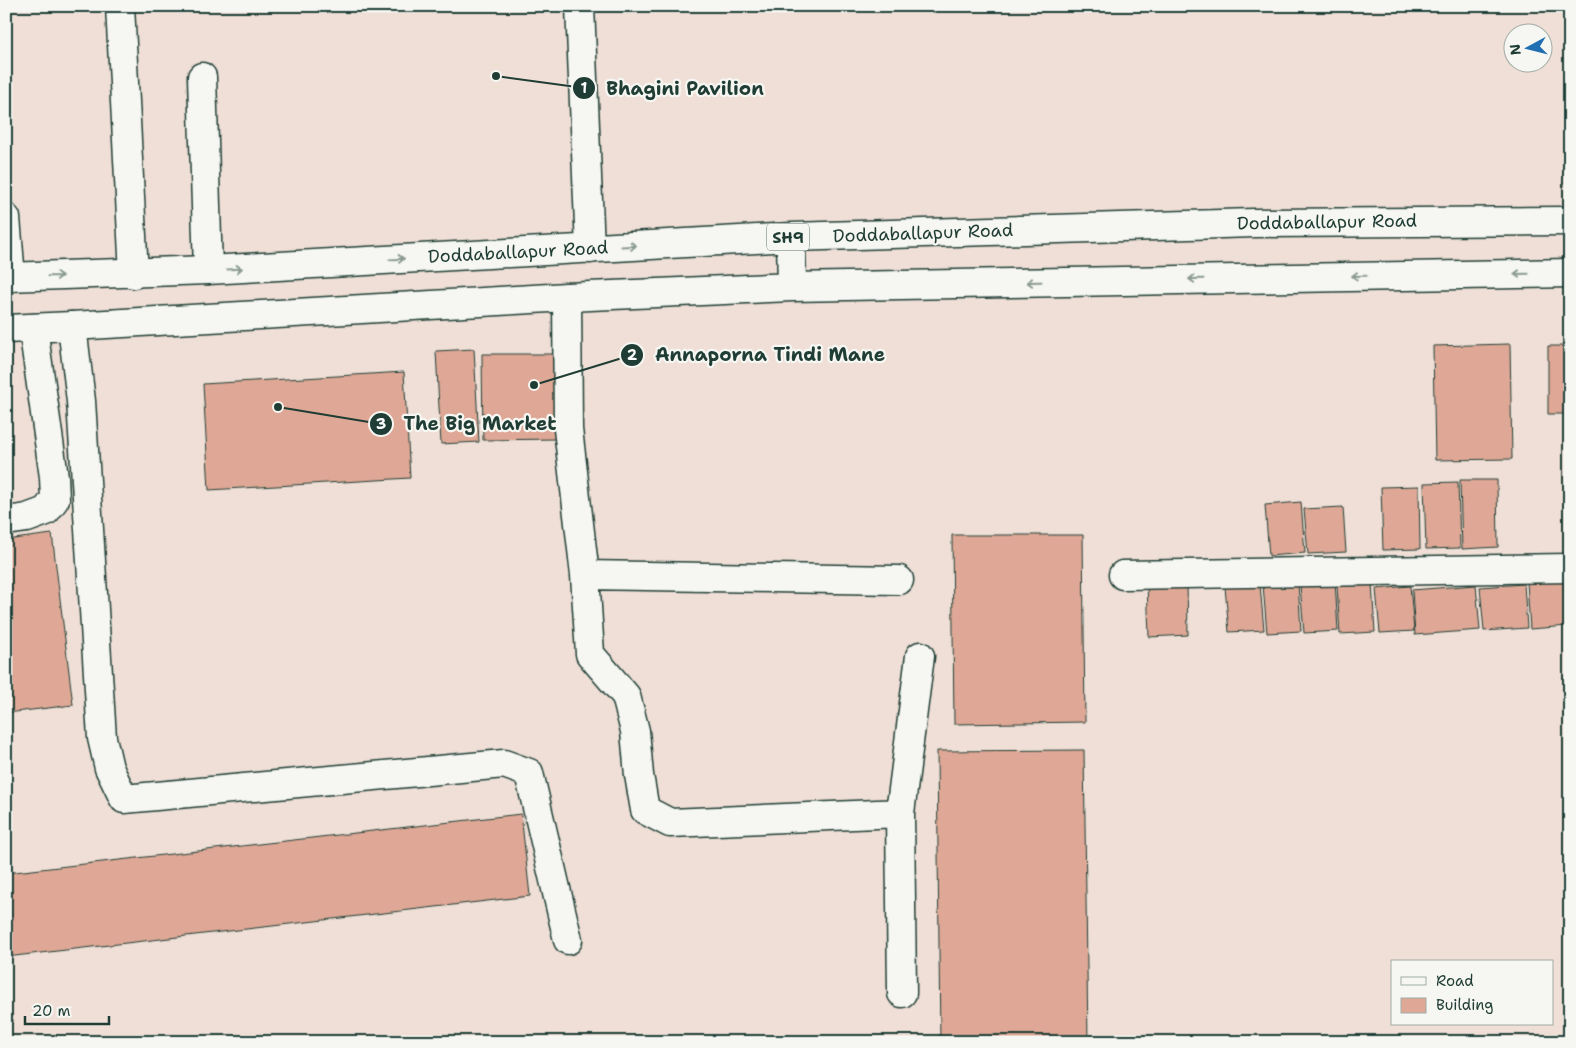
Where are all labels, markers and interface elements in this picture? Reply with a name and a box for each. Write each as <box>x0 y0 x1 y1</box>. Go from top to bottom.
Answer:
north arrow <box>1504 22 1554 72</box>
text: N <box>1505 43 1525 56</box>
callout: Bhagini Pavilion <box>572 71 774 105</box>
text: Bhagini Pavilion <box>606 76 764 101</box>
text: 1 <box>581 78 588 98</box>
street label: Doddaballapur Road <box>1237 208 1417 236</box>
street label: Doddaballapur Road <box>832 218 1014 248</box>
road number: SH9 <box>767 223 809 250</box>
street label: Doddaballapur Road <box>427 235 609 269</box>
one-way arrow <box>621 242 637 251</box>
one-way arrow <box>389 254 405 263</box>
one-way arrow <box>227 264 243 273</box>
one-way arrow <box>1513 269 1529 278</box>
one-way arrow <box>47 271 63 280</box>
one-way arrow <box>1351 271 1367 281</box>
one-way arrow <box>1188 274 1204 284</box>
one-way arrow <box>1026 277 1042 287</box>
callout: Annaporna Tindi Mane <box>619 338 895 372</box>
text: Annaporna Tindi Mane <box>655 342 885 367</box>
text: 2 <box>627 345 638 365</box>
callout: The Big Market <box>368 407 566 441</box>
text: The Big Market <box>403 411 557 436</box>
text: 3 <box>376 414 386 434</box>
legend <box>1391 960 1554 1026</box>
text: Road <box>1436 971 1474 991</box>
scale bar <box>25 993 109 1025</box>
text: Building <box>1436 995 1493 1015</box>
text: 20 m <box>32 1001 71 1021</box>

